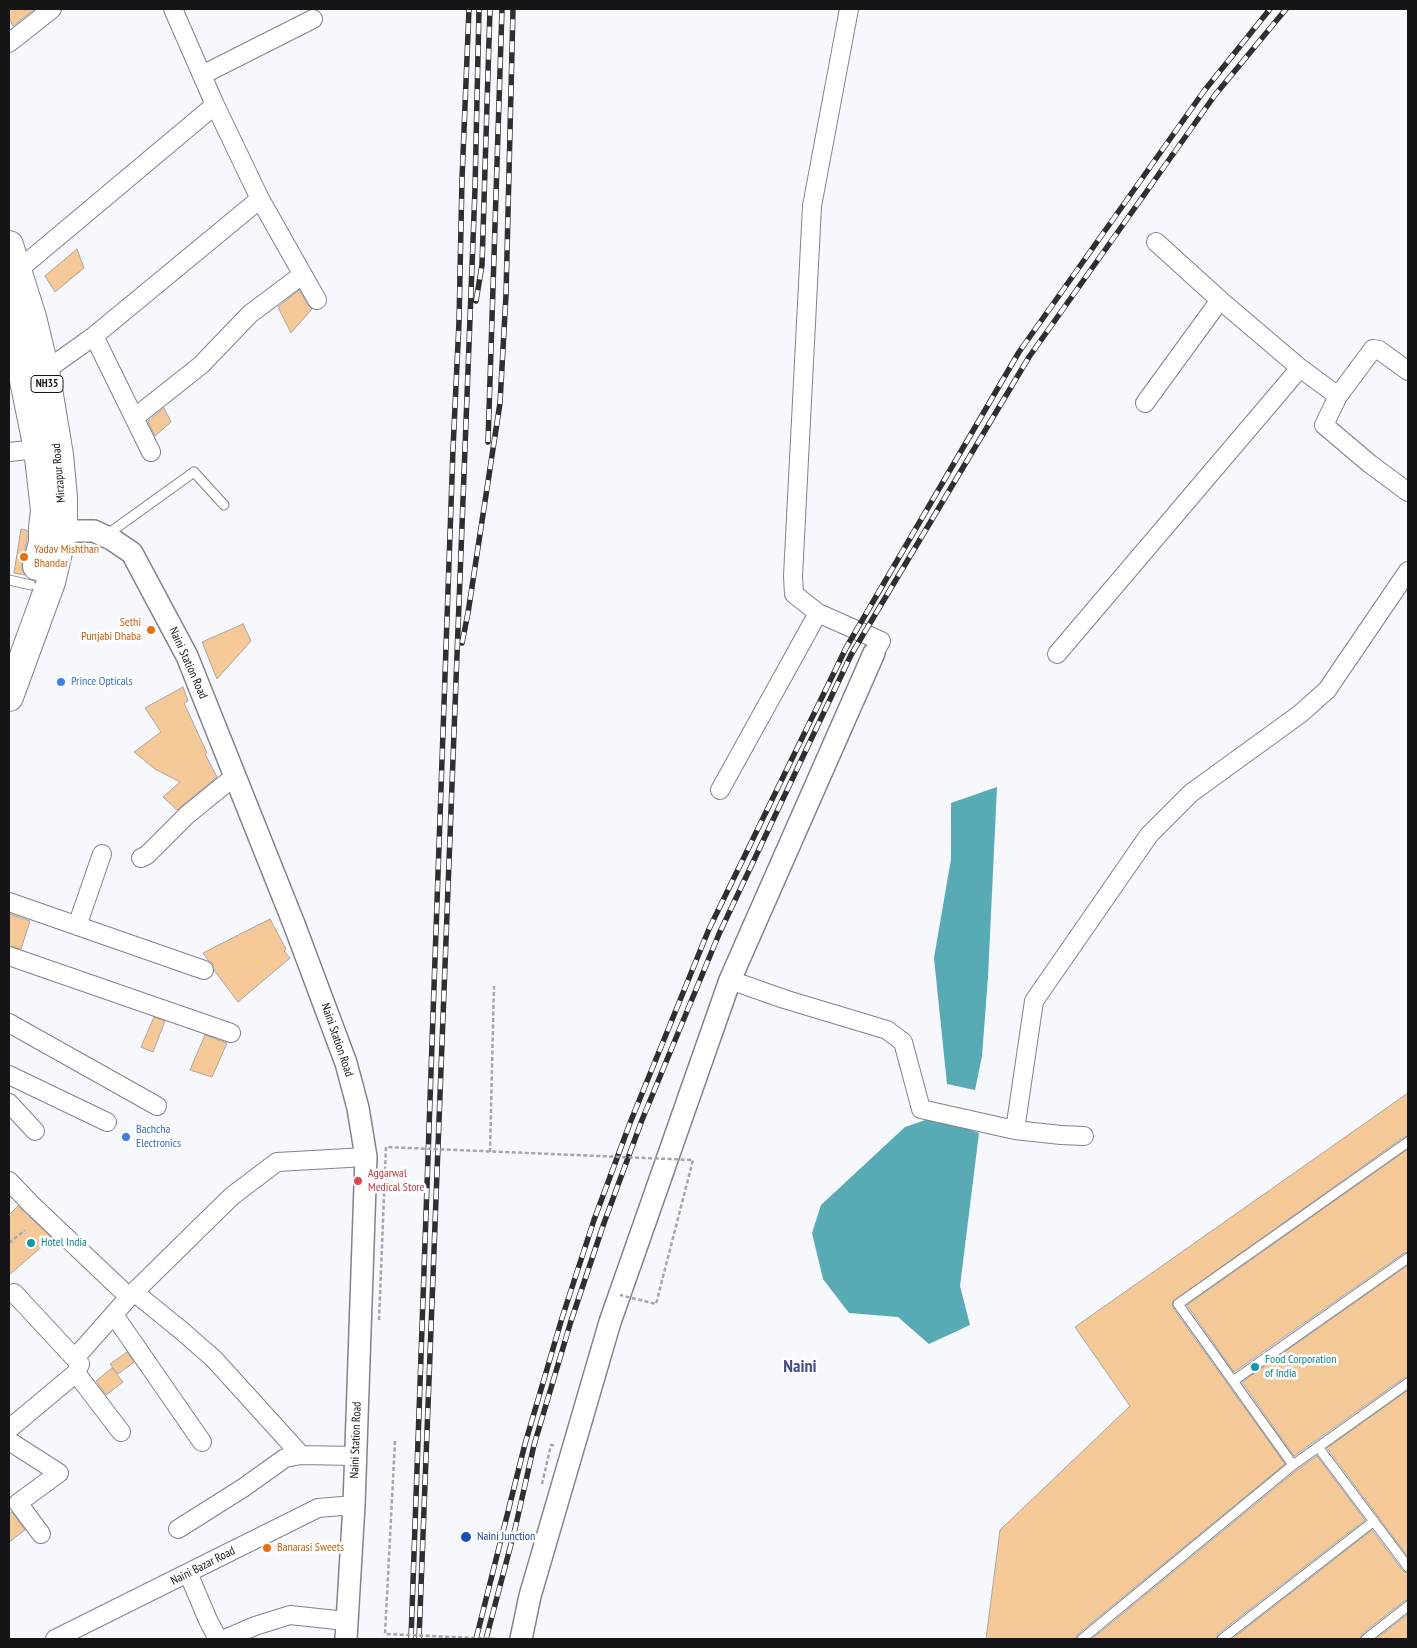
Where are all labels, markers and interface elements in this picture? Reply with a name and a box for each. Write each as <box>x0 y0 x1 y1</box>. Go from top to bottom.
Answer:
road number: NH35 <box>31 376 63 392</box>
street label: Mirzapur Road <box>49 443 69 503</box>
place label: Yadav Mishthan Bhandar <box>34 543 99 571</box>
marker: Yadav Mishthan Bhandar <box>18 551 30 563</box>
place label: Sethi Punjabi Dhaba <box>81 616 141 644</box>
marker: Sethi Punjabi Dhaba <box>145 624 157 636</box>
street label: Naini Station Road <box>166 625 210 701</box>
place label: Prince Opticals <box>71 675 132 689</box>
marker: Prince Opticals <box>55 676 67 688</box>
street label: Naini Station Road <box>318 1001 356 1079</box>
place label: Bachcha Electronics <box>136 1123 181 1151</box>
marker: Bachcha Electronics <box>120 1131 132 1143</box>
place label: Aggarwal Medical Store <box>368 1167 425 1195</box>
marker: Aggarwal Medical Store <box>352 1175 364 1187</box>
place label: Hotel India <box>41 1236 87 1250</box>
marker: Hotel India <box>25 1237 37 1249</box>
place label: Food Corporation of India <box>1265 1353 1337 1381</box>
district label: Naini <box>783 1356 817 1378</box>
marker: Food Corporation of India <box>1249 1361 1261 1373</box>
street label: Naini Station Road <box>347 1401 365 1479</box>
marker: Naini Junction <box>459 1530 473 1544</box>
place label: Naini Junction <box>477 1530 535 1544</box>
place label: Banarasi Sweets <box>277 1541 344 1555</box>
marker: Banarasi Sweets <box>261 1542 273 1554</box>
street label: Naini Bazar Road <box>168 1544 238 1588</box>

